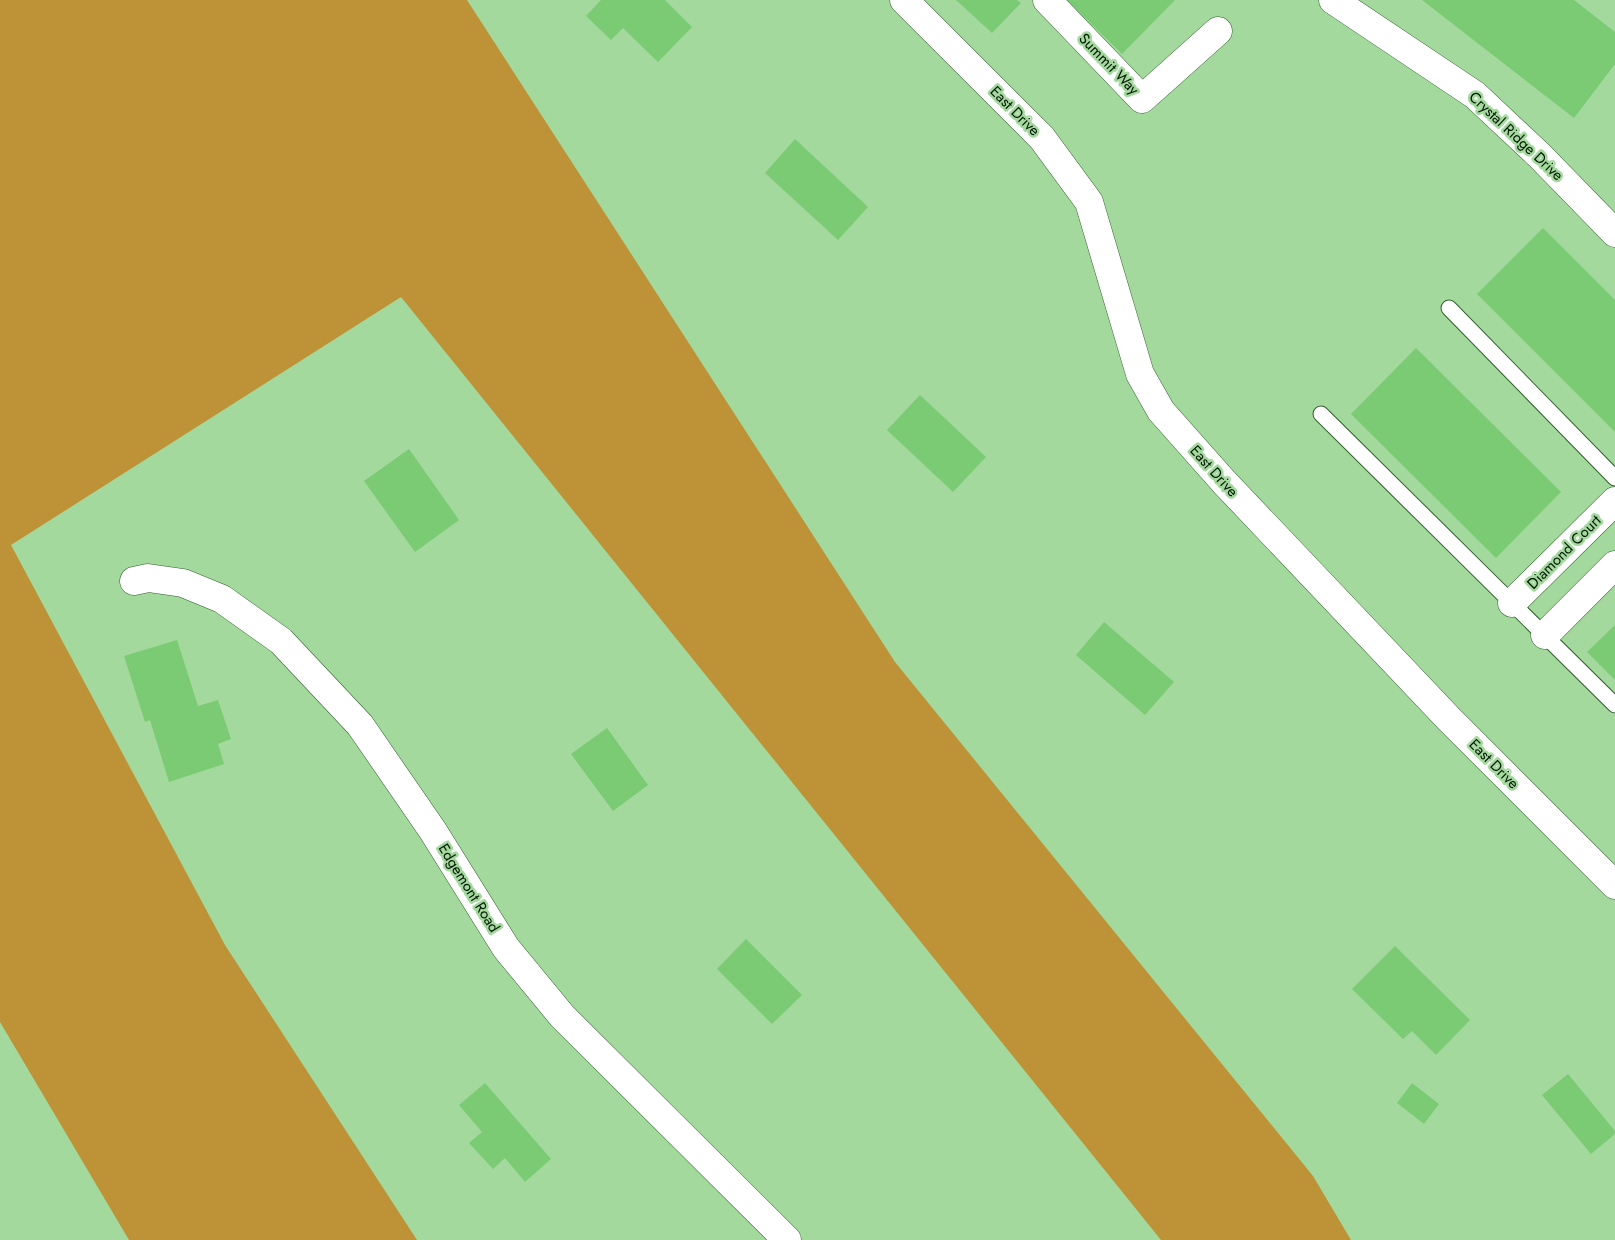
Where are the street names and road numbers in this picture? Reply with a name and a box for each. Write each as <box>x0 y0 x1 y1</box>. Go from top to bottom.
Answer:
street label: Summit Way <box>1074 28 1144 100</box>
street label: East Drive <box>985 81 1045 141</box>
street label: Crystal Ridge Drive <box>1464 86 1568 186</box>
street label: East Drive <box>1185 440 1243 502</box>
street label: Diamond Court <box>1522 510 1606 594</box>
street label: East Drive <box>1464 734 1524 794</box>
street label: Edgemont Road <box>433 839 505 937</box>

